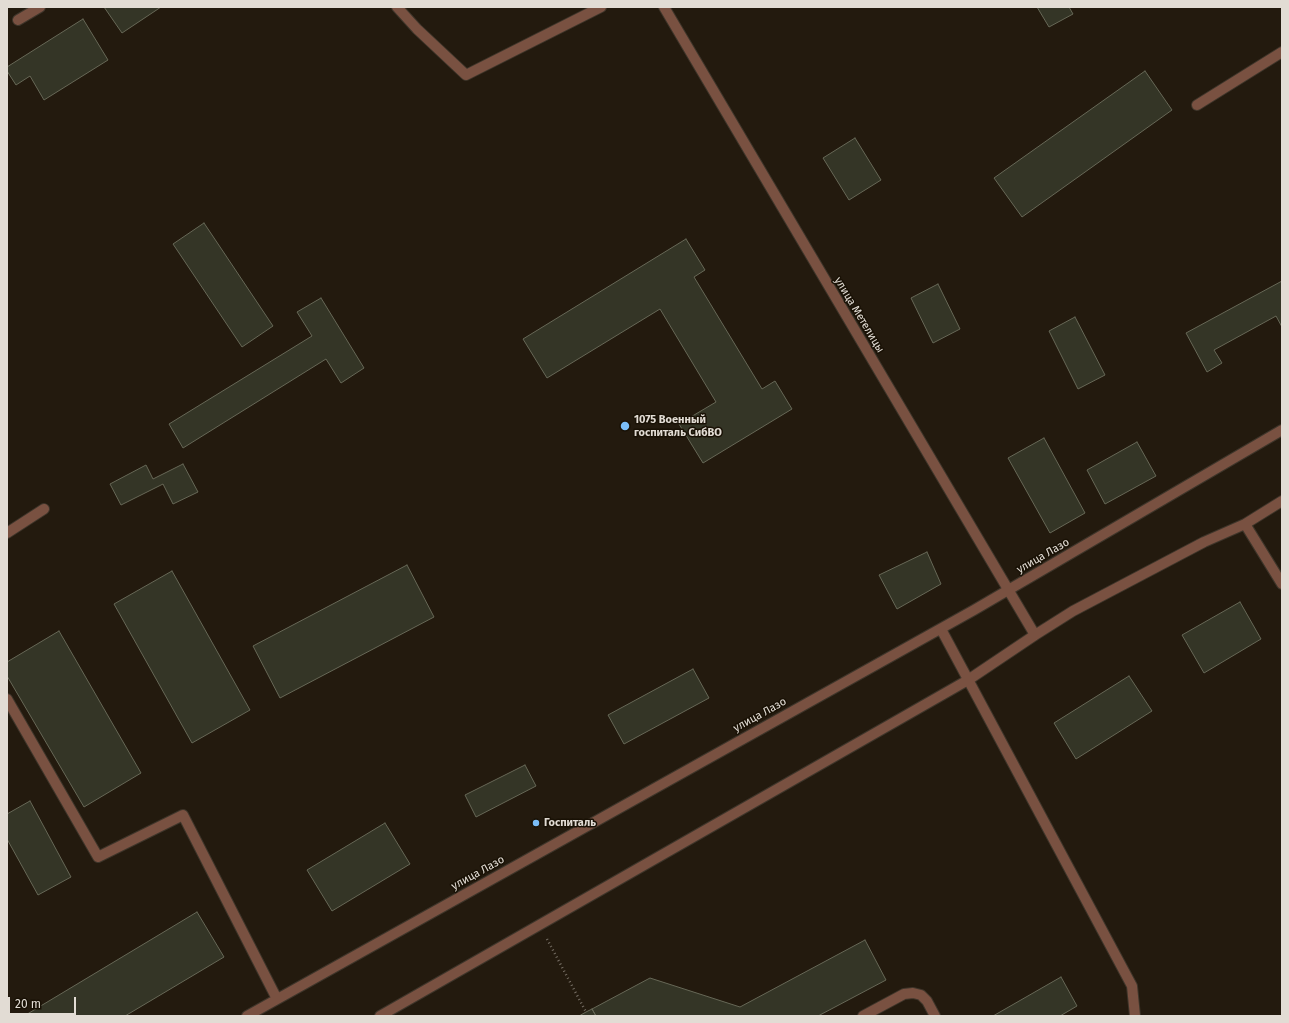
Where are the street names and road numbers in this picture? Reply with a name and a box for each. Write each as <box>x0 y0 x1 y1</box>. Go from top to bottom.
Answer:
street label: улица Метелицы <box>831 275 887 355</box>
street label: улица Лазо <box>1014 536 1072 576</box>
street label: улица Лазо <box>731 695 789 735</box>
street label: улица Лазо <box>449 853 507 893</box>

